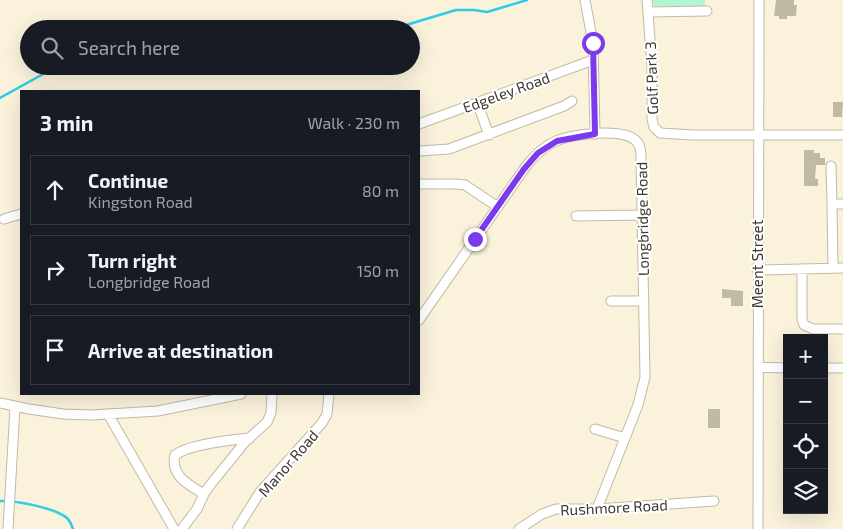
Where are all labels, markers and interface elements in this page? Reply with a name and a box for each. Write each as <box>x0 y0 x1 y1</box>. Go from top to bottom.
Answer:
search box <box>20 20 420 75</box>
route start <box>582 32 605 55</box>
icon: search <box>38 34 66 62</box>
text: Search here <box>78 36 180 59</box>
street label: Golf Park 3 <box>641 41 661 115</box>
street label: Edgeley Road <box>460 68 552 116</box>
text: 3 min <box>40 110 93 135</box>
text: Walk · 230 m <box>307 113 400 132</box>
street label: Longbridge Road <box>632 162 652 276</box>
text: Continue <box>88 169 168 192</box>
icon: ahead <box>41 176 69 204</box>
text: 80 m <box>362 181 399 200</box>
text: Kingston Road <box>88 192 193 211</box>
street label: Meent Street <box>748 219 766 308</box>
route end <box>464 228 487 251</box>
text: Turn right <box>88 249 176 272</box>
icon: right <box>41 256 69 284</box>
text: 150 m <box>357 261 399 280</box>
text: Longbridge Road <box>88 272 210 291</box>
map controls <box>783 334 828 514</box>
button: + <box>783 334 828 379</box>
icon: arrive <box>41 336 69 364</box>
text: Arrive at destination <box>88 339 273 362</box>
button: − <box>783 379 828 424</box>
button: locate <box>783 424 828 469</box>
street label: Manor Road <box>254 426 322 500</box>
button: layers <box>783 469 828 514</box>
street label: Rushmore Road <box>560 495 668 519</box>

